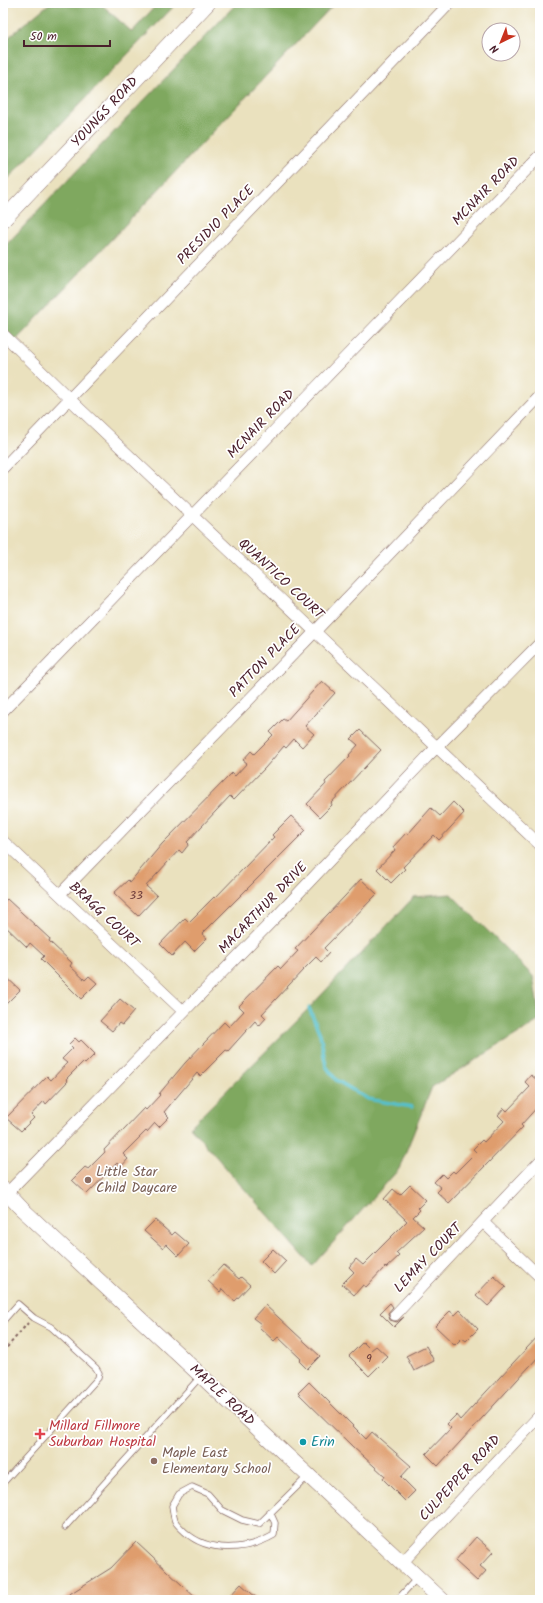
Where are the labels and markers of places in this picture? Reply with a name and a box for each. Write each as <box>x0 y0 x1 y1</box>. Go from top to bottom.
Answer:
place label: Little Star Child Daycare <box>96 1161 178 1199</box>
marker: Little Star Child Daycare <box>83 1175 93 1185</box>
place label: Millard Fillmore Suburban Hospital <box>49 1415 157 1453</box>
marker: Millard Fillmore Suburban Hospital <box>34 1428 46 1440</box>
place label: Erin <box>311 1431 335 1453</box>
marker: Erin <box>298 1437 308 1447</box>
place label: Maple East Elementary School <box>162 1442 271 1480</box>
marker: Maple East Elementary School <box>149 1456 159 1466</box>

